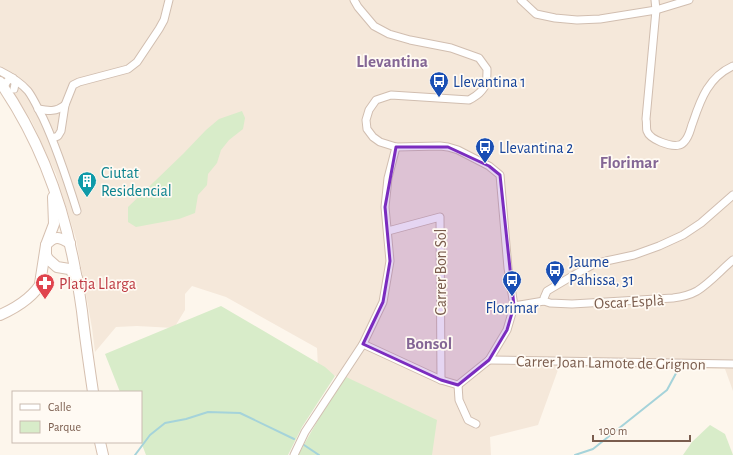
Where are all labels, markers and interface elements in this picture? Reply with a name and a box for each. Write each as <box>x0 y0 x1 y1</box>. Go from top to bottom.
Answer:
district label: Llevantina <box>356 53 428 70</box>
bus stop icon: Llevantina 1 <box>428 70 450 98</box>
place label: Llevantina 1 <box>453 74 526 90</box>
bus stop icon: Llevantina 2 <box>474 136 496 164</box>
place label: Llevantina 2 <box>499 140 574 156</box>
district label: Florimar <box>600 154 658 171</box>
place label: Ciutat Residencial <box>101 165 172 199</box>
building icon: Ciutat Residencial <box>76 170 98 198</box>
street label: Carrer Bon Sol <box>433 228 449 316</box>
place label: Jaume Pahissa, 31 <box>569 254 634 288</box>
bus stop icon: Jaume Pahissa, 31 <box>544 259 566 287</box>
bus stop icon: Florimar <box>501 269 523 297</box>
pharmacy icon: Platja Llarga <box>34 272 56 300</box>
place label: Platja Llarga <box>59 276 136 293</box>
street label: Oscar Esplà <box>594 292 665 312</box>
place label: Florimar <box>486 300 539 316</box>
district label: Bonsol <box>406 335 452 352</box>
street label: Carrer Joan Lamote de Grignon <box>516 353 706 373</box>
legend <box>12 391 142 443</box>
text: Calle <box>48 401 71 413</box>
scale bar <box>593 417 690 443</box>
text: Parque <box>48 421 81 433</box>
text: 100 m <box>599 425 627 437</box>

